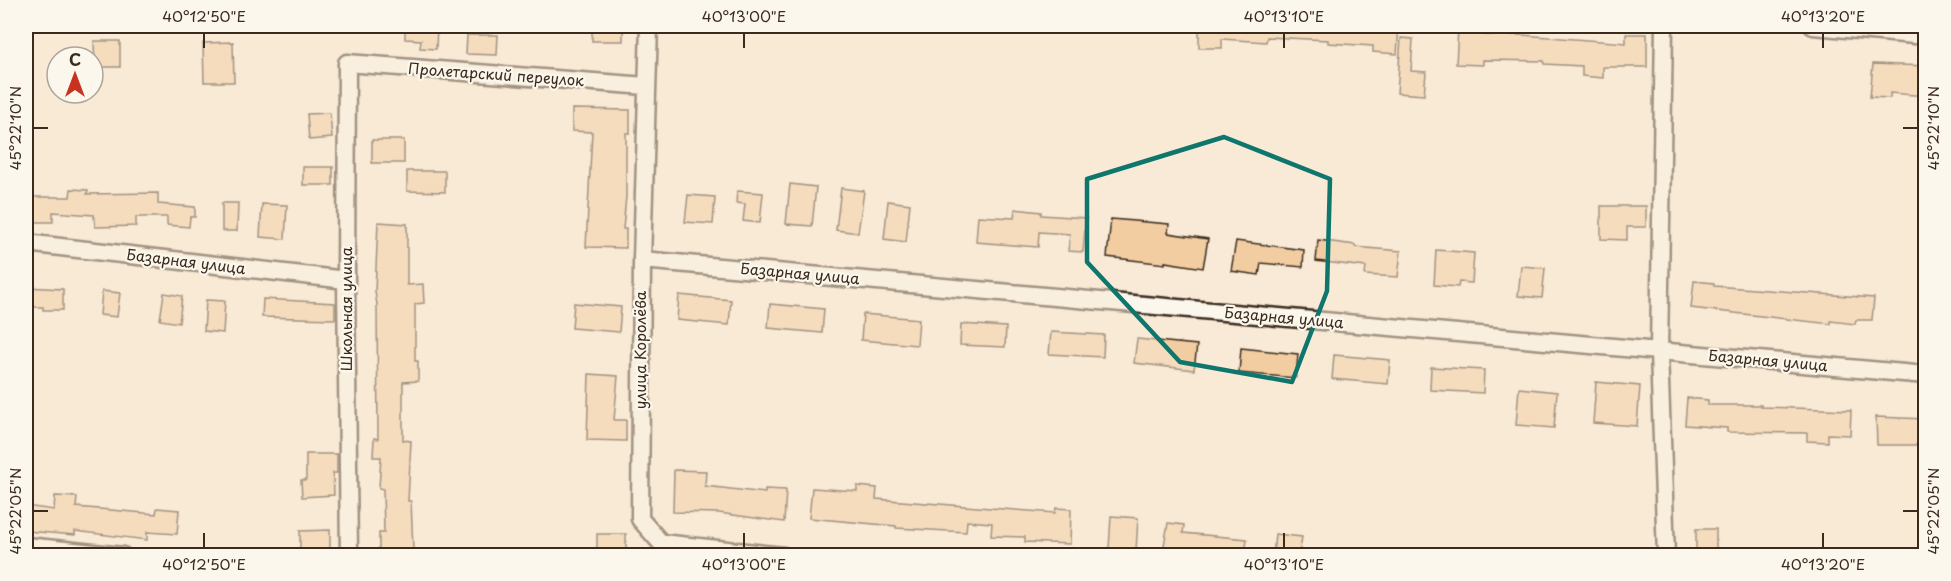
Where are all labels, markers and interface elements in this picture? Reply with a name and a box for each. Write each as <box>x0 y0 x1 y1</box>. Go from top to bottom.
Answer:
text: 40°12'50"E <box>162 4 246 27</box>
text: 40°13'00"E <box>702 4 786 27</box>
text: 40°13'10"E <box>1244 4 1324 27</box>
text: 40°13'20"E <box>1781 4 1865 27</box>
north arrow <box>45 45 105 105</box>
text: С <box>69 47 81 71</box>
street label: Пролетарский переулок <box>407 56 585 91</box>
text: 45°22'10"N <box>3 86 26 170</box>
text: 45°22'10"N <box>1921 86 1944 170</box>
street label: Базарная улица <box>125 242 248 279</box>
street label: Школьная улица <box>334 246 357 371</box>
street label: Базарная улица <box>739 256 861 289</box>
street label: улица Королёва <box>628 290 651 409</box>
street label: Базарная улица <box>1223 300 1345 333</box>
street label: Базарная улица <box>1707 343 1829 376</box>
text: 45°22'05"N <box>3 467 26 555</box>
text: 45°22'05"N <box>1921 467 1944 555</box>
text: 40°12'50"E <box>162 552 246 575</box>
text: 40°13'00"E <box>702 552 786 575</box>
text: 40°13'10"E <box>1244 552 1324 575</box>
text: 40°13'20"E <box>1781 552 1865 575</box>

